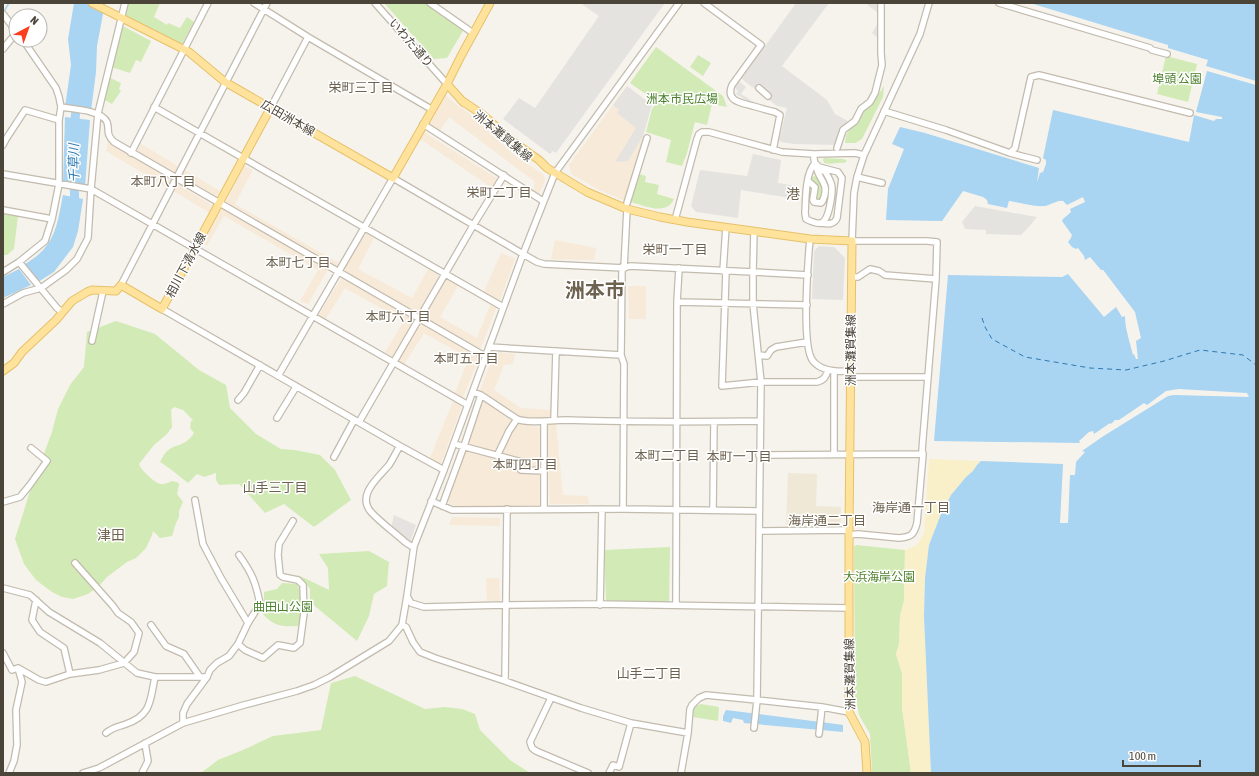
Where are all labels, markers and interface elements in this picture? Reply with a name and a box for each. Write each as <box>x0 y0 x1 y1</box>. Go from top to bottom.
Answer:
north arrow <box>8 8 48 48</box>
text: N <box>28 14 41 27</box>
street label: いわた通り <box>386 16 436 70</box>
park label: 埠頭 公園 <box>1152 72 1202 86</box>
district label: 栄町三丁目 <box>328 80 394 95</box>
park label: 洲本市民広場 <box>646 92 718 106</box>
street label: 広田洲本線 <box>259 97 317 139</box>
street label: 洲本灘賀集線 <box>471 107 535 165</box>
water label: 千草川 <box>66 141 82 183</box>
district label: 本町八丁目 <box>130 174 196 189</box>
district label: 栄町二丁目 <box>466 185 532 200</box>
district label: 港 <box>786 186 800 202</box>
street label: 相川下清水線 <box>163 230 209 300</box>
district label: 栄町一丁目 <box>642 242 708 257</box>
district label: 本町七丁目 <box>265 255 331 270</box>
district label: 洲本市 <box>565 278 625 301</box>
district label: 本町六丁目 <box>365 309 431 324</box>
street label: 洲本灘賀集線 <box>844 314 858 386</box>
district label: 本町五丁目 <box>433 351 499 366</box>
district label: 本町二丁目 <box>634 448 700 463</box>
district label: 本町一丁目 <box>706 449 772 464</box>
district label: 本町四丁目 <box>492 457 558 472</box>
district label: 山手三丁目 <box>242 480 308 495</box>
district label: 海岸通一丁目 <box>872 500 950 515</box>
district label: 海岸通二丁目 <box>788 513 866 528</box>
district label: 津田 <box>97 527 125 543</box>
park label: 大浜海岸公園 <box>843 570 915 584</box>
park label: 曲田山公園 <box>253 600 313 614</box>
street label: 洲本灘賀集線 <box>842 638 858 710</box>
district label: 山手二丁目 <box>616 666 682 681</box>
scale bar <box>1123 742 1200 768</box>
text: 100 m <box>1129 749 1156 763</box>

